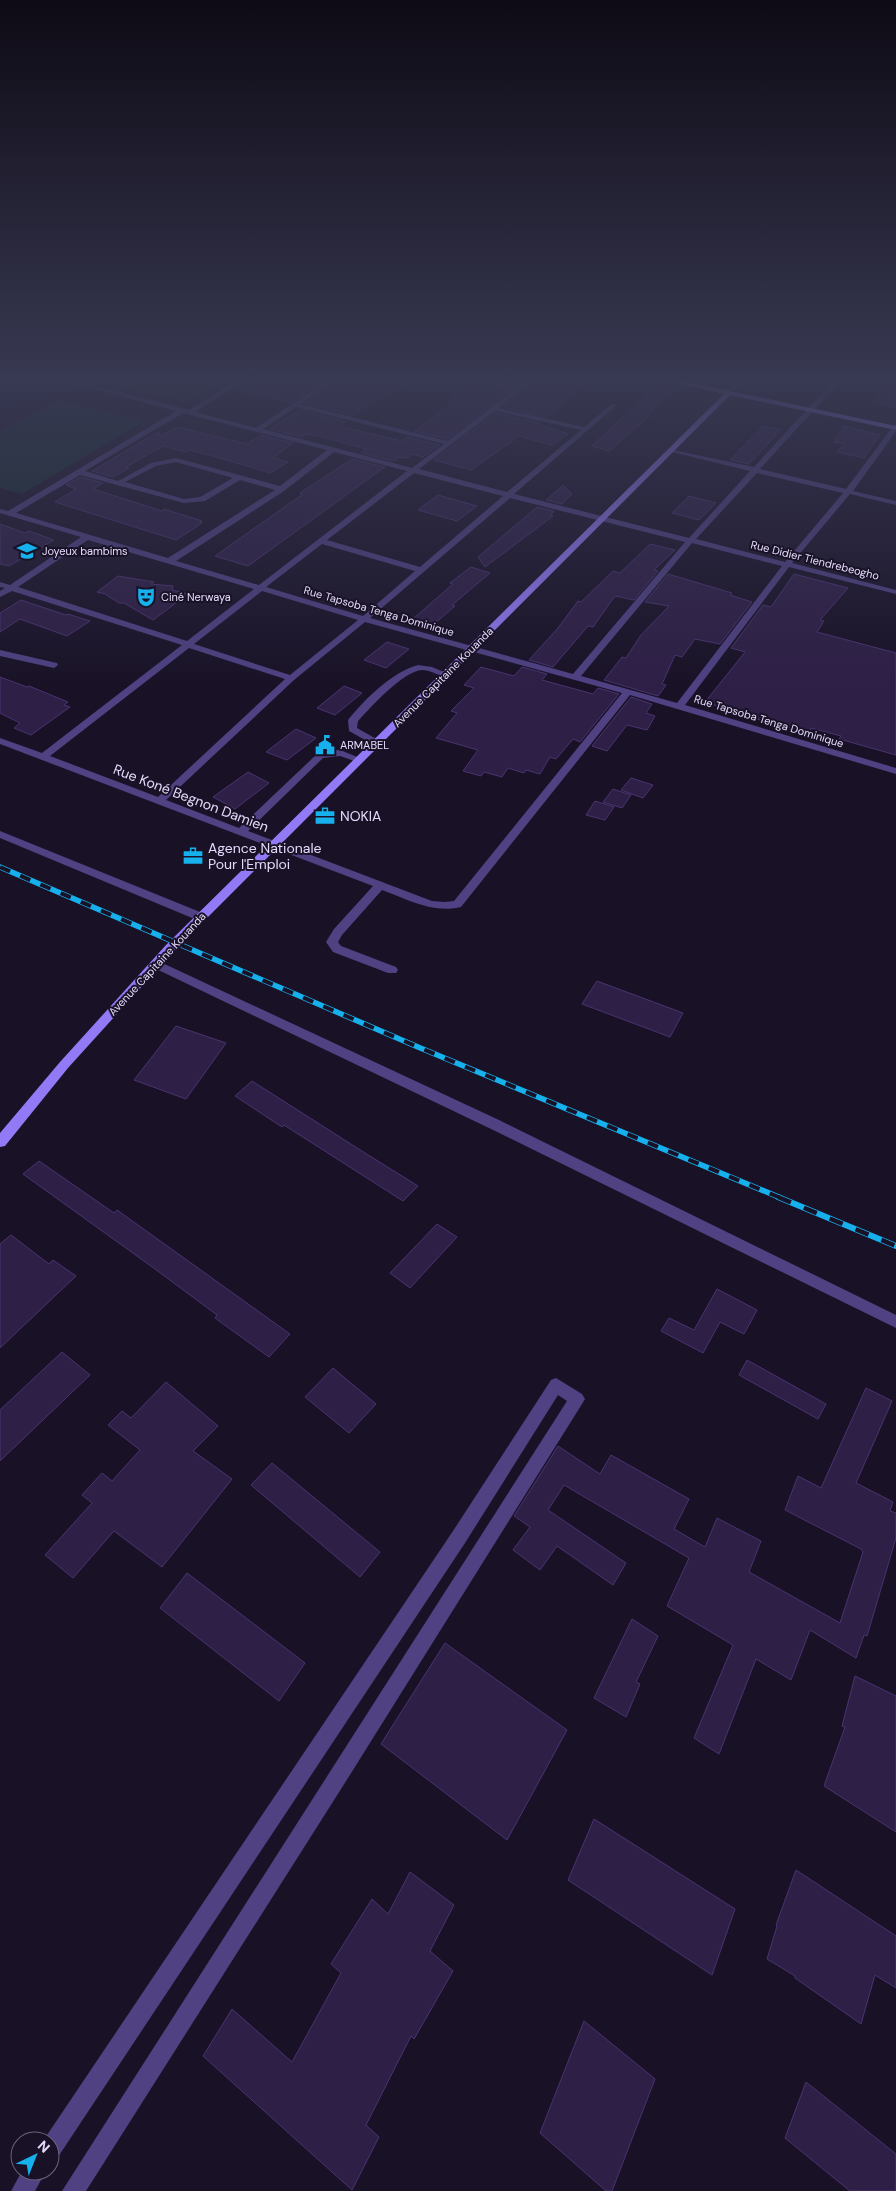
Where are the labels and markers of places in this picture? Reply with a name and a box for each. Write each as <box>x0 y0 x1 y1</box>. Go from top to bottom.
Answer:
school or university icon: Joyeux bambims <box>16 540 38 562</box>
place label: Joyeux bambims <box>42 544 128 558</box>
theatre icon: Ciné Nerwaya <box>135 586 157 608</box>
place label: Ciné Nerwaya <box>161 590 231 604</box>
public building icon: ARMABEL <box>314 734 336 756</box>
place label: ARMABEL <box>340 738 389 752</box>
office icon: NOKIA <box>314 805 336 827</box>
place label: NOKIA <box>340 807 381 825</box>
place label: Agence Nationale Pour l'Emploi <box>208 839 322 873</box>
office icon: Agence Nationale Pour l'Emploi <box>182 845 204 867</box>

